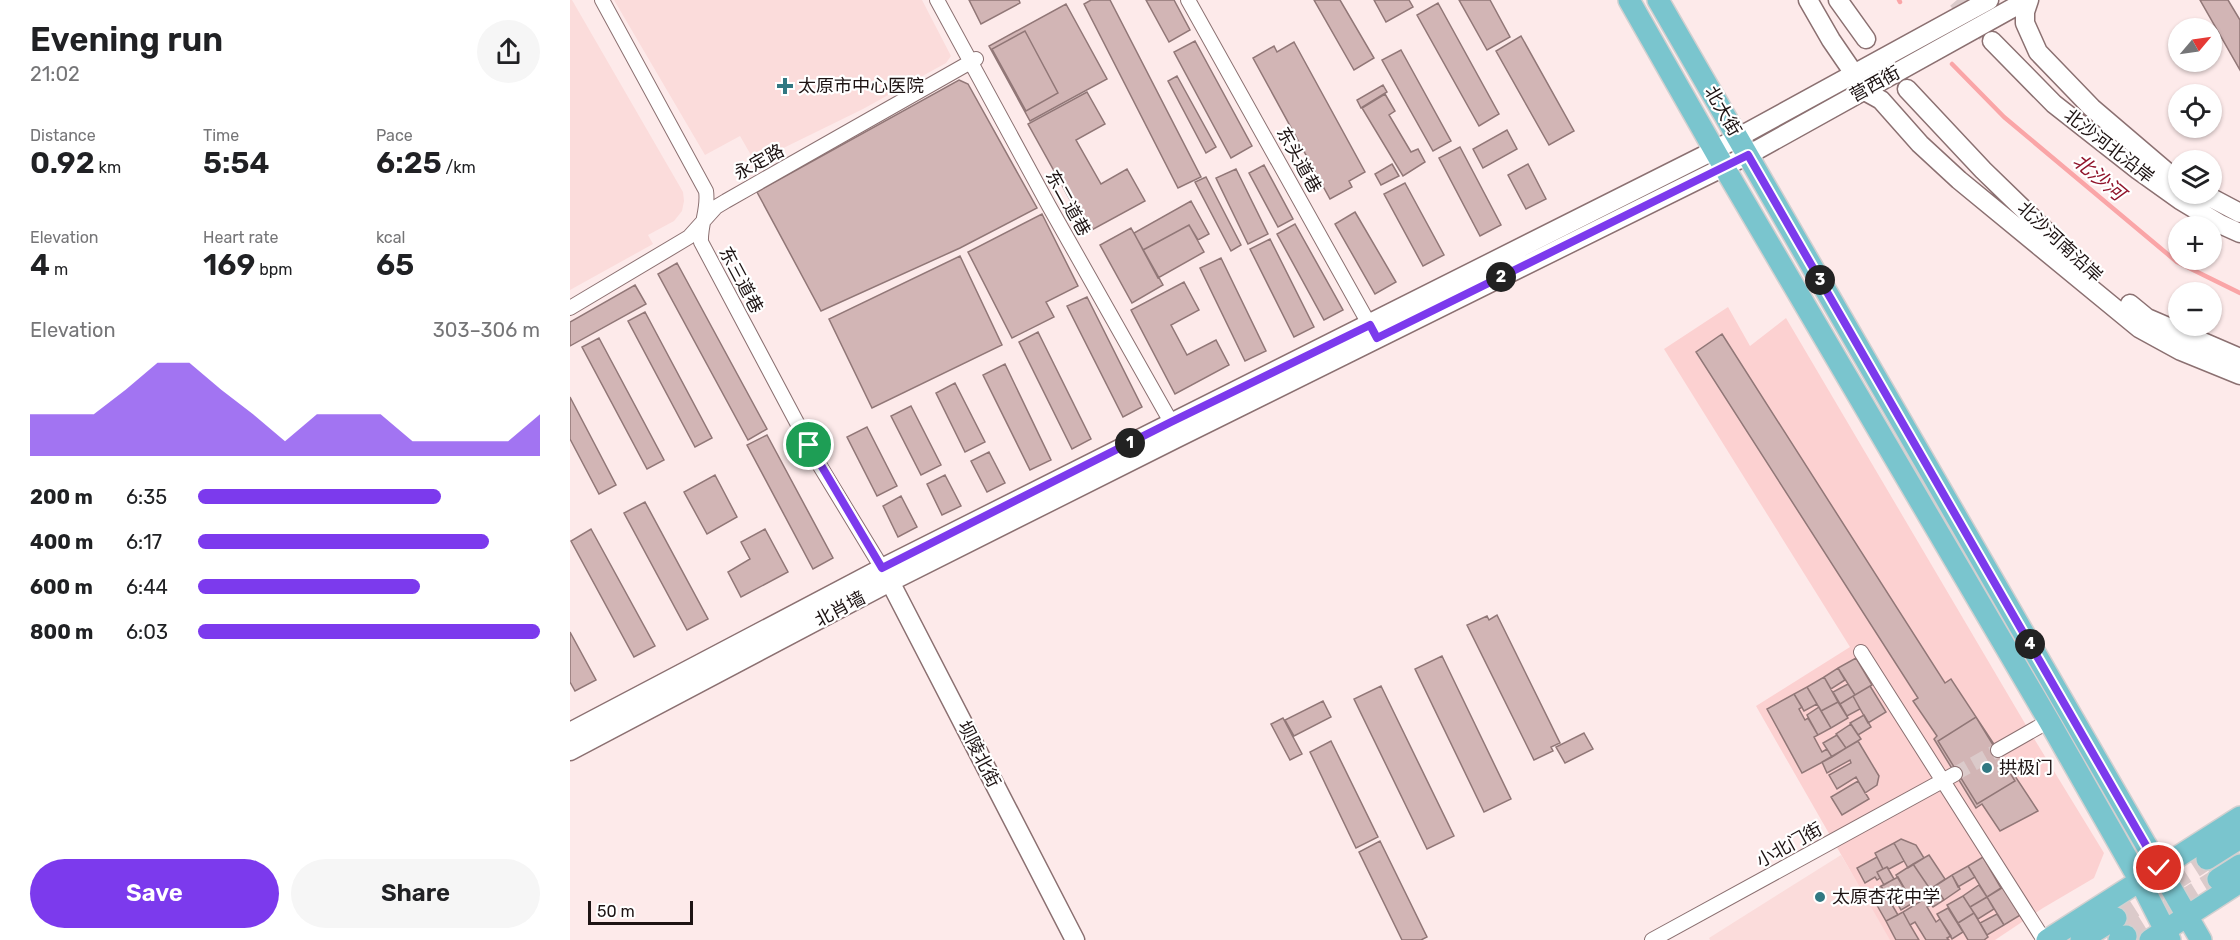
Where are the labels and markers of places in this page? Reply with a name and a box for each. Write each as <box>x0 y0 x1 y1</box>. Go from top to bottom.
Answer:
place label: 太原市中心医院 <box>798 75 924 97</box>
marker: 太原市中心医院 <box>776 77 794 95</box>
pin: 2 <box>1486 262 1516 292</box>
pin: 3 <box>1805 265 1835 295</box>
pin <box>783 419 834 470</box>
pin: 1 <box>1115 428 1145 458</box>
pin: 4 <box>2015 629 2045 659</box>
place label: 拱极门 <box>1999 757 2053 779</box>
marker: 拱极门 <box>1980 761 1994 775</box>
pin <box>2133 842 2184 893</box>
place label: 太原杏花中学 <box>1832 886 1940 908</box>
marker: 太原杏花中学 <box>1813 890 1827 904</box>

